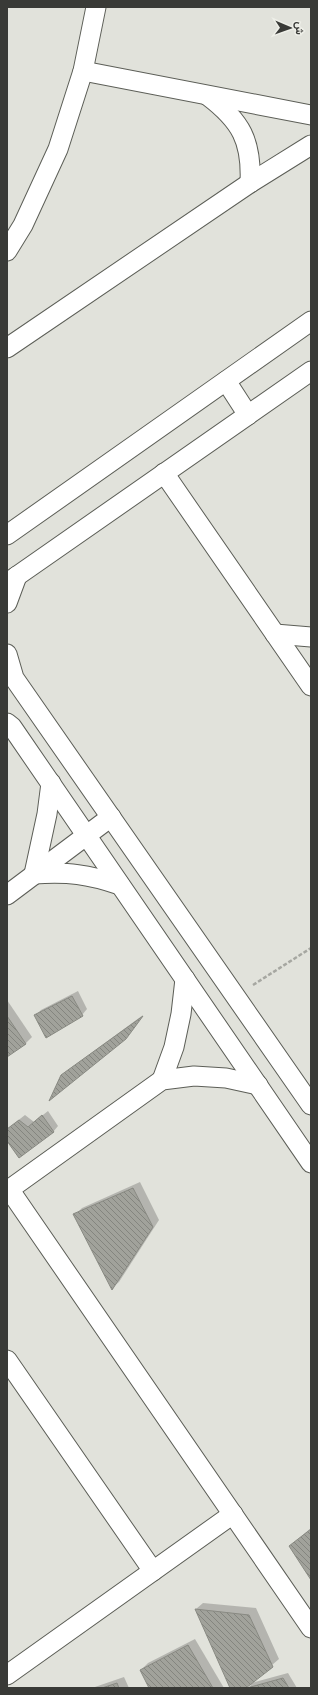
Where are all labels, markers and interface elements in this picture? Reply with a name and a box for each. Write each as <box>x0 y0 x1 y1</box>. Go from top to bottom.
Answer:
north arrow <box>270 8 310 48</box>
text: ش <box>293 21 307 35</box>

